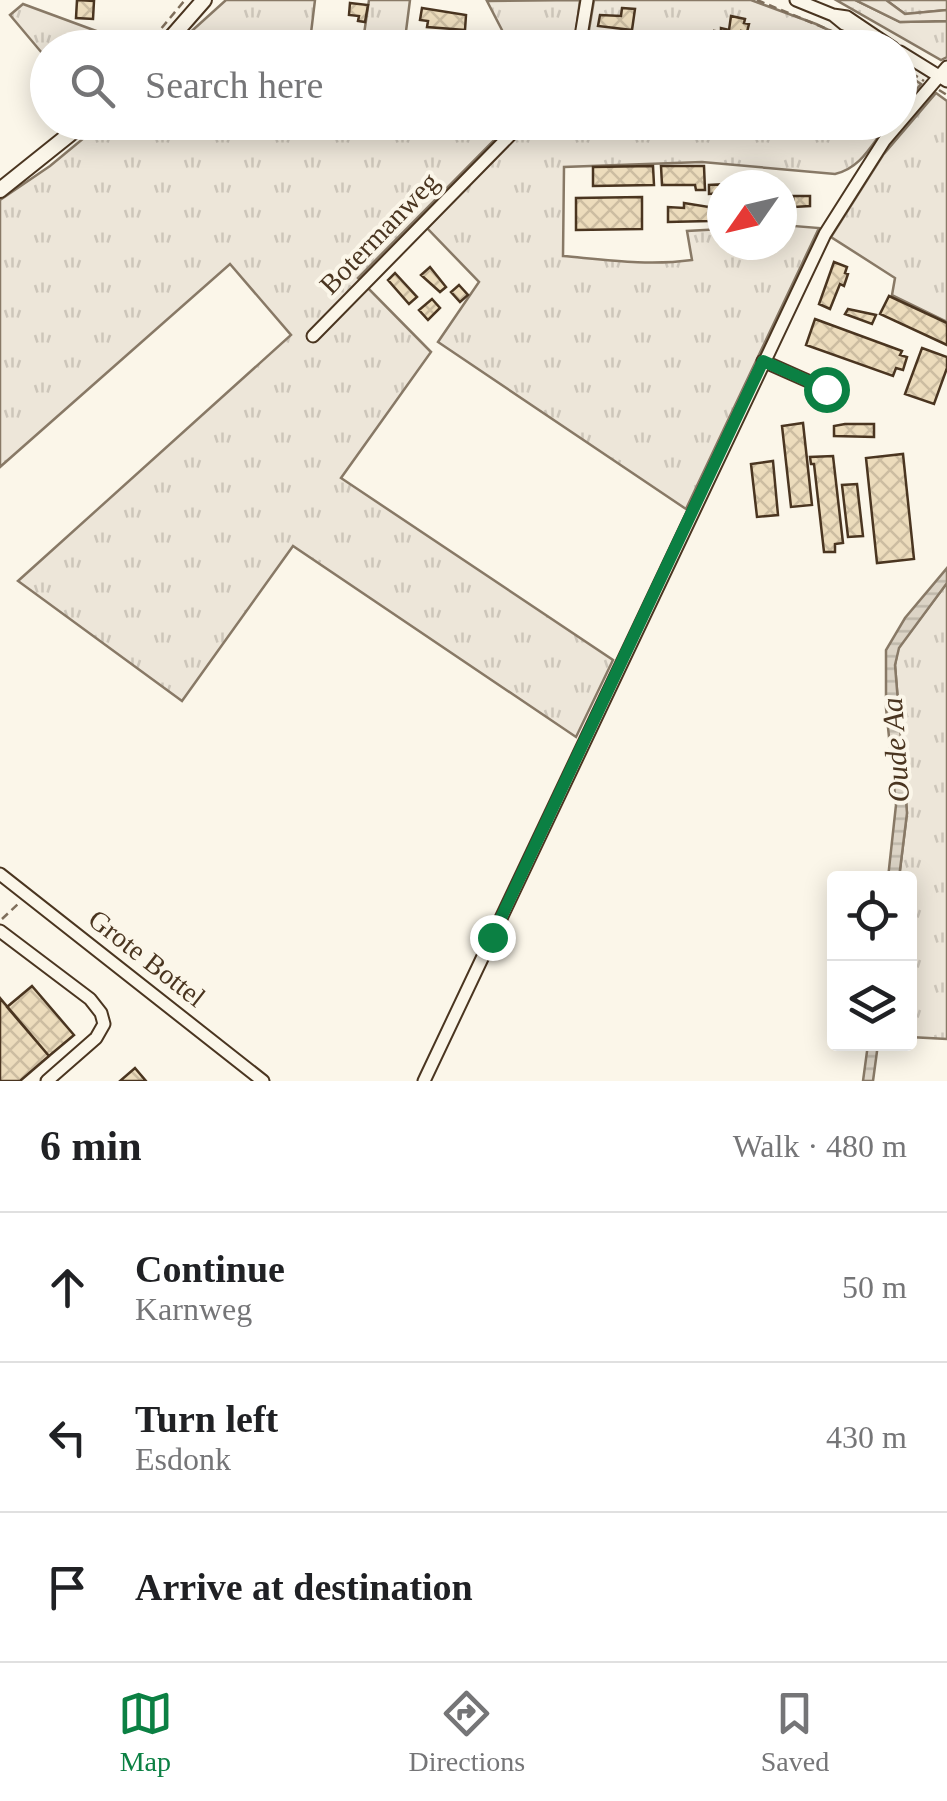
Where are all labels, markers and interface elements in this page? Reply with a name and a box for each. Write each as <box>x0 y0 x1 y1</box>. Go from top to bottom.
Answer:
search box <box>30 30 917 140</box>
icon: search <box>65 58 120 113</box>
text: Search here <box>145 64 323 106</box>
street label: Botermanweg <box>313 166 445 300</box>
north arrow <box>707 170 797 260</box>
route start <box>804 367 850 413</box>
water label: Oude Aa <box>875 696 915 804</box>
map controls <box>827 871 917 1051</box>
button: locate <box>827 871 917 961</box>
street label: Grote Bottel <box>83 903 212 1013</box>
route end <box>470 915 516 961</box>
button: layers <box>827 961 917 1051</box>
text: 6 min <box>40 1123 142 1169</box>
text: Walk · 480 m <box>733 1128 907 1164</box>
text: Continue <box>135 1248 285 1290</box>
icon: ahead <box>40 1260 95 1315</box>
text: 50 m <box>842 1269 907 1305</box>
text: Karnweg <box>135 1291 252 1327</box>
text: Turn left <box>135 1398 278 1440</box>
icon: left <box>40 1410 95 1465</box>
text: 430 m <box>826 1419 907 1455</box>
text: Esdonk <box>135 1441 231 1477</box>
icon: arrive <box>40 1560 95 1615</box>
text: Arrive at destination <box>135 1566 473 1608</box>
tab: Map <box>118 1686 173 1778</box>
tab: Directions <box>408 1686 525 1778</box>
tab: Saved <box>761 1686 829 1778</box>

